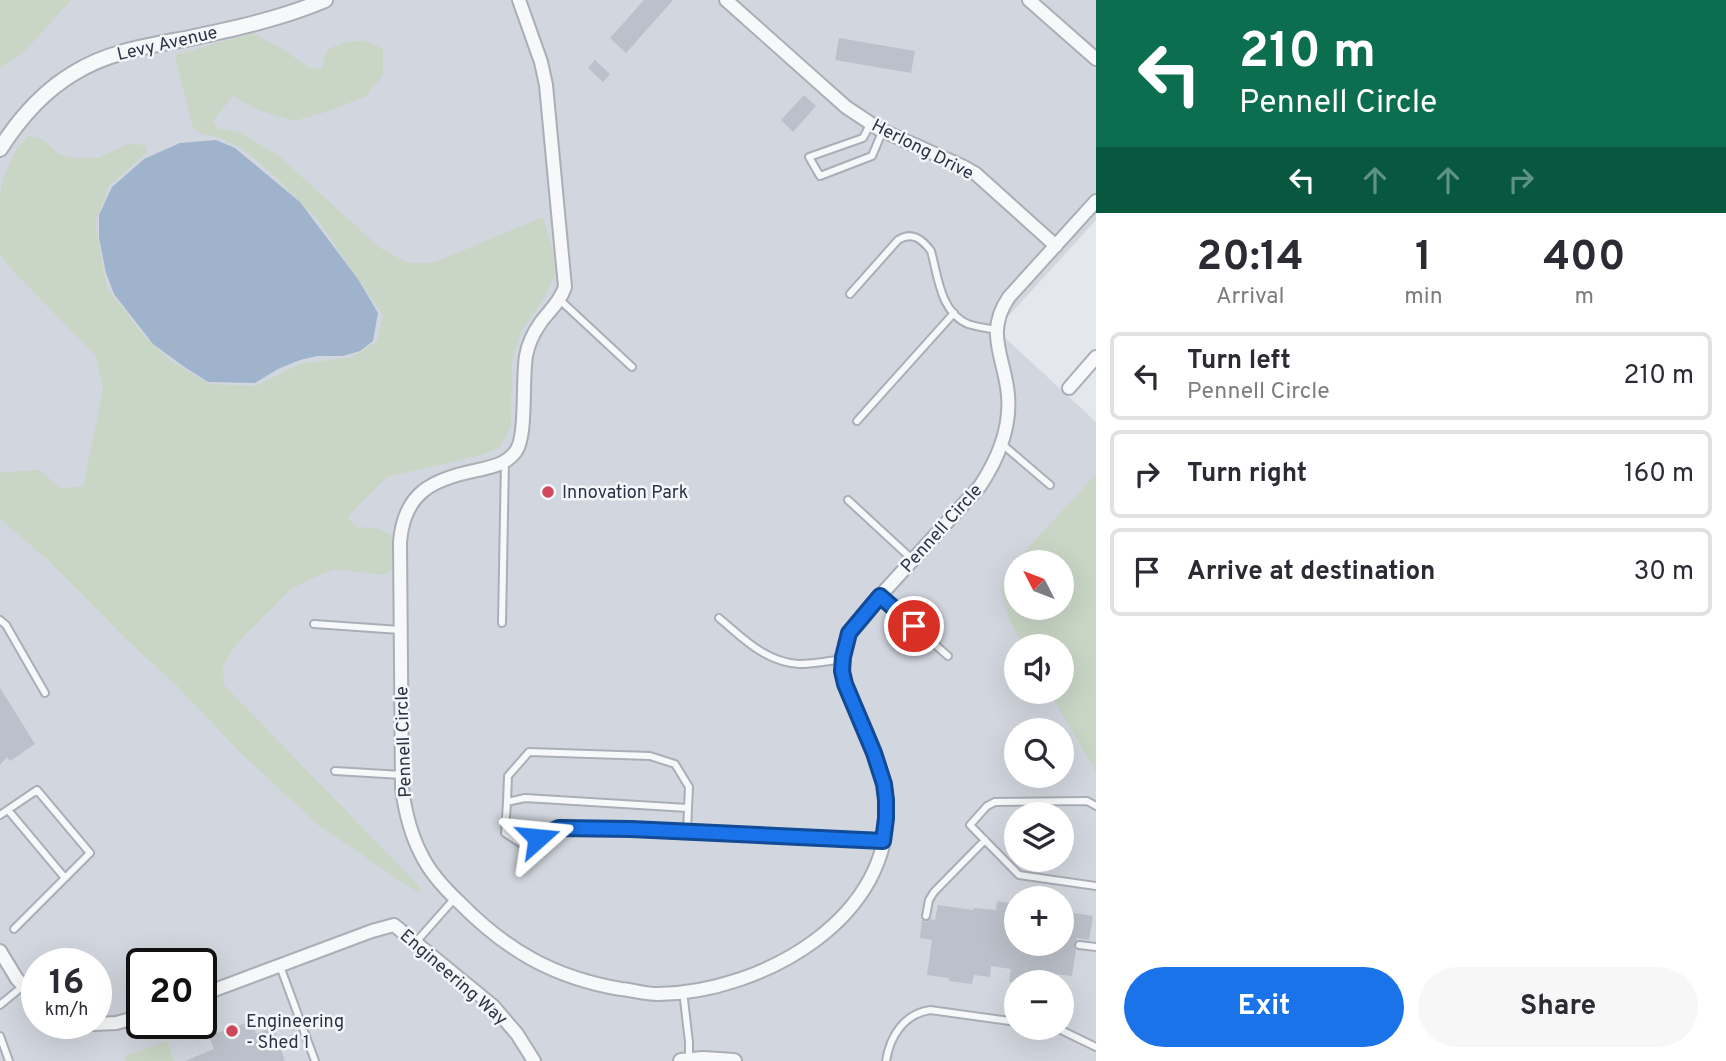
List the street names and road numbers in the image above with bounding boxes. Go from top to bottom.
street label: Levy Avenue [115,22,220,67]
street label: Herlong Drive [867,115,977,186]
street label: Pennell Circle [896,480,988,578]
street label: Pennell Circle [391,686,418,798]
street label: Engineering Way [394,925,512,1031]

